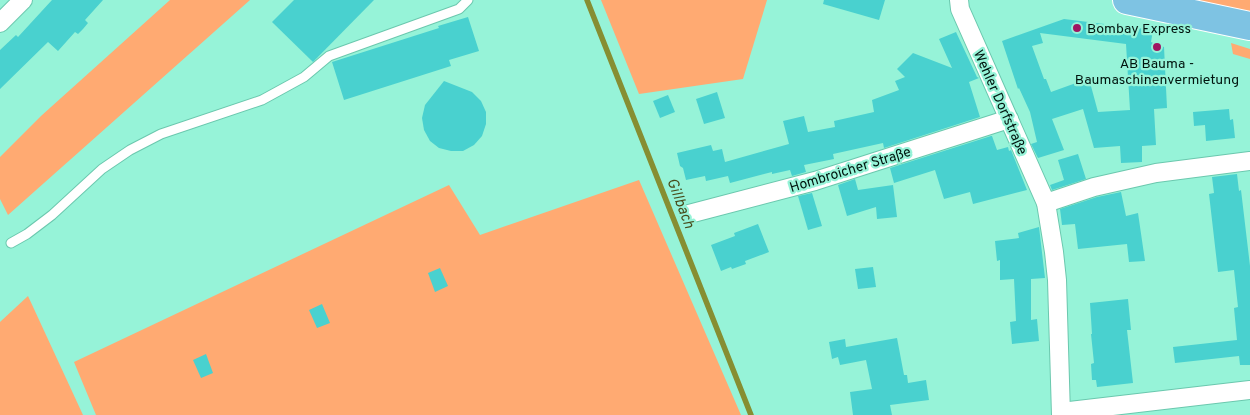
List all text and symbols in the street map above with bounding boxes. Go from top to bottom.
place label: Bombay Express [1087,21,1191,38]
marker: Bombay Express [1071,22,1083,34]
marker: AB Bauma - Baumaschinenvermietung [1151,41,1163,53]
street label: Wehler Dorfstraße [969,48,1030,158]
place label: AB Bauma - Baumaschinenvermietung [1075,56,1239,89]
street label: Hombroicher Straße [788,144,913,197]
water label: Gillbach [661,176,698,231]

